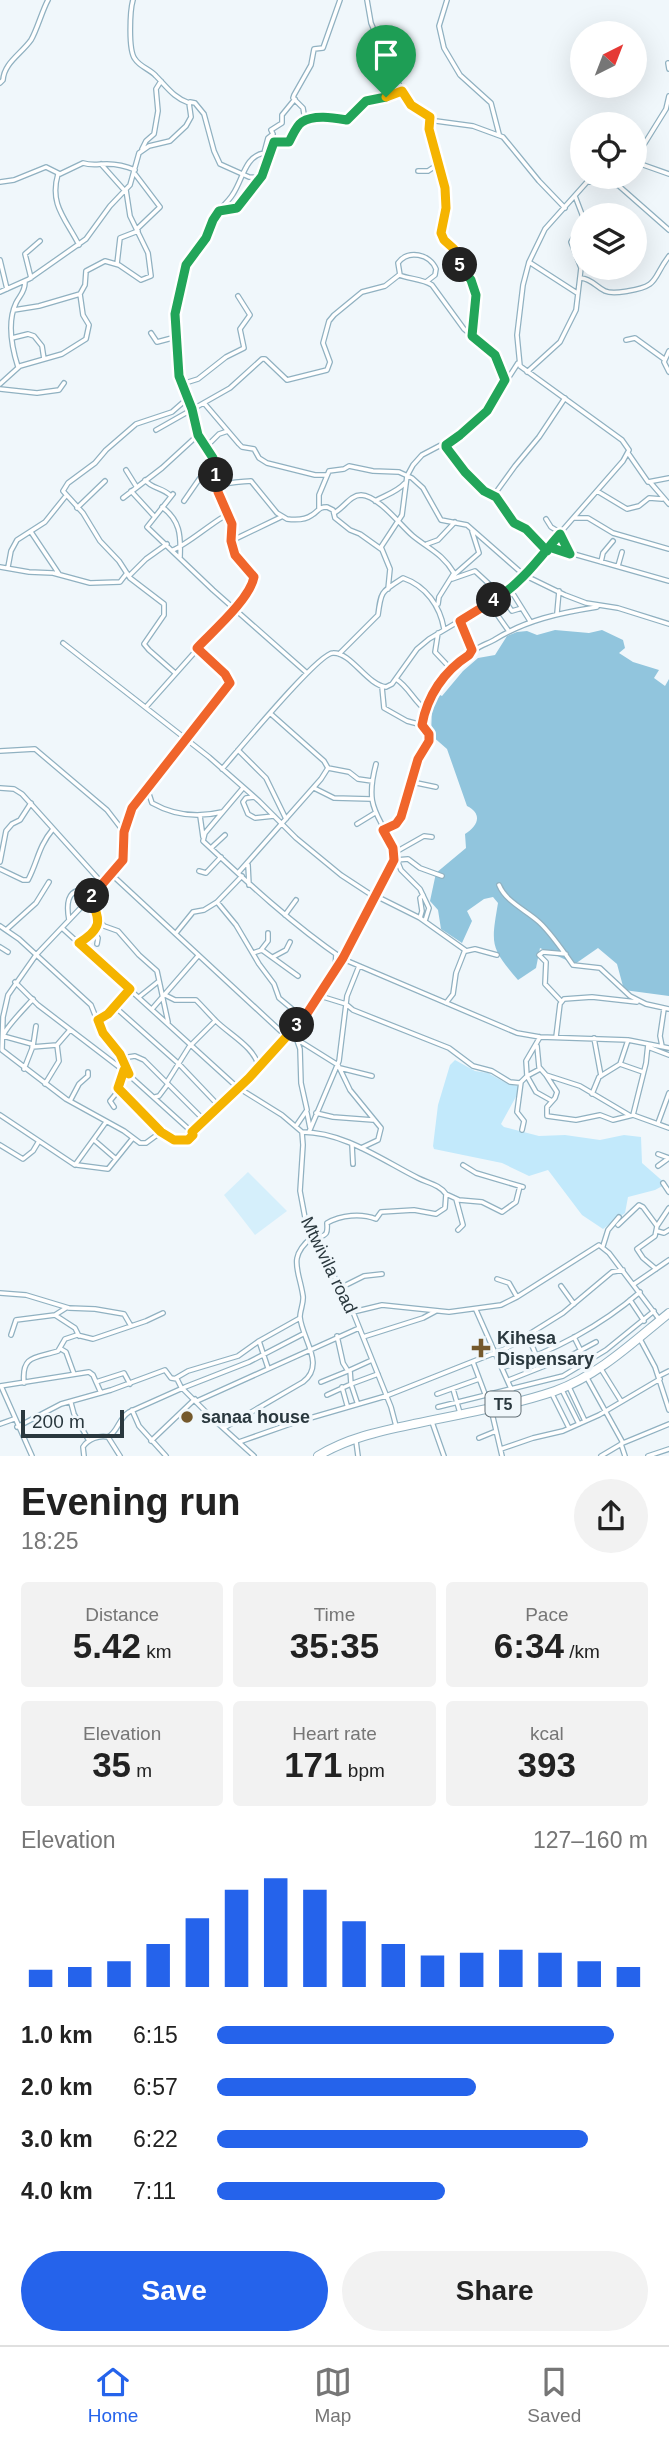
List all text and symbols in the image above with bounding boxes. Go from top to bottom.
north arrow [570,21,648,98]
map controls [570,21,647,280]
pin [356,25,416,97]
icon: arrive [367,36,405,74]
button: locate [570,112,647,189]
button: layers [570,203,647,280]
pin: 5 [442,247,477,282]
text: 5 [454,254,465,275]
pin: 1 [198,458,234,492]
text: 1 [210,464,221,485]
pin: 4 [476,582,512,618]
text: 4 [488,589,499,610]
pin: 2 [74,878,110,914]
text: 2 [86,885,97,906]
pin: 3 [280,1007,314,1042]
text: 3 [291,1014,302,1035]
street label: Mtwivila road [297,1213,361,1317]
place label: Kihesa Dispensary [497,1328,594,1369]
marker: Kihesa Dispensary [471,1338,491,1358]
road number: T5 [486,1392,520,1416]
scale bar [21,1407,124,1439]
place label: sanaa house [201,1407,310,1427]
marker: sanaa house [179,1409,195,1425]
text: 200 m [32,1411,85,1432]
button: share [574,1479,648,1553]
text: Evening run [21,1481,241,1523]
text: 18:25 [21,1528,79,1554]
text: Distance [85,1604,159,1625]
text: Time [314,1604,355,1625]
text: Pace [525,1604,568,1625]
text: 5.42 [73,1626,141,1665]
text: 35:35 [290,1626,379,1665]
text: 6:34 [494,1626,564,1665]
text: km [141,1641,172,1662]
text: /km [564,1641,600,1662]
text: Elevation [83,1723,161,1744]
text: Heart rate [292,1723,377,1744]
text: kcal [530,1723,564,1744]
text: 35 [92,1745,131,1784]
text: 171 [284,1745,343,1784]
text: 393 [518,1745,576,1784]
text: m [131,1760,152,1781]
text: bpm [343,1760,385,1781]
text: Elevation [21,1827,116,1853]
text: 127–160 m [533,1827,648,1853]
text: 1.0 km [21,2022,93,2048]
text: 6:15 [133,2022,178,2048]
text: 2.0 km [21,2074,93,2100]
text: 6:57 [133,2074,178,2100]
text: 3.0 km [21,2126,93,2152]
text: 6:22 [133,2126,178,2152]
text: 4.0 km [21,2178,93,2204]
text: 7:11 [133,2178,176,2204]
button: Save [21,2251,328,2331]
button: Share [342,2251,648,2331]
tab: Home [88,2363,138,2427]
tab: Map [314,2363,352,2427]
tab: Saved [527,2363,581,2427]

